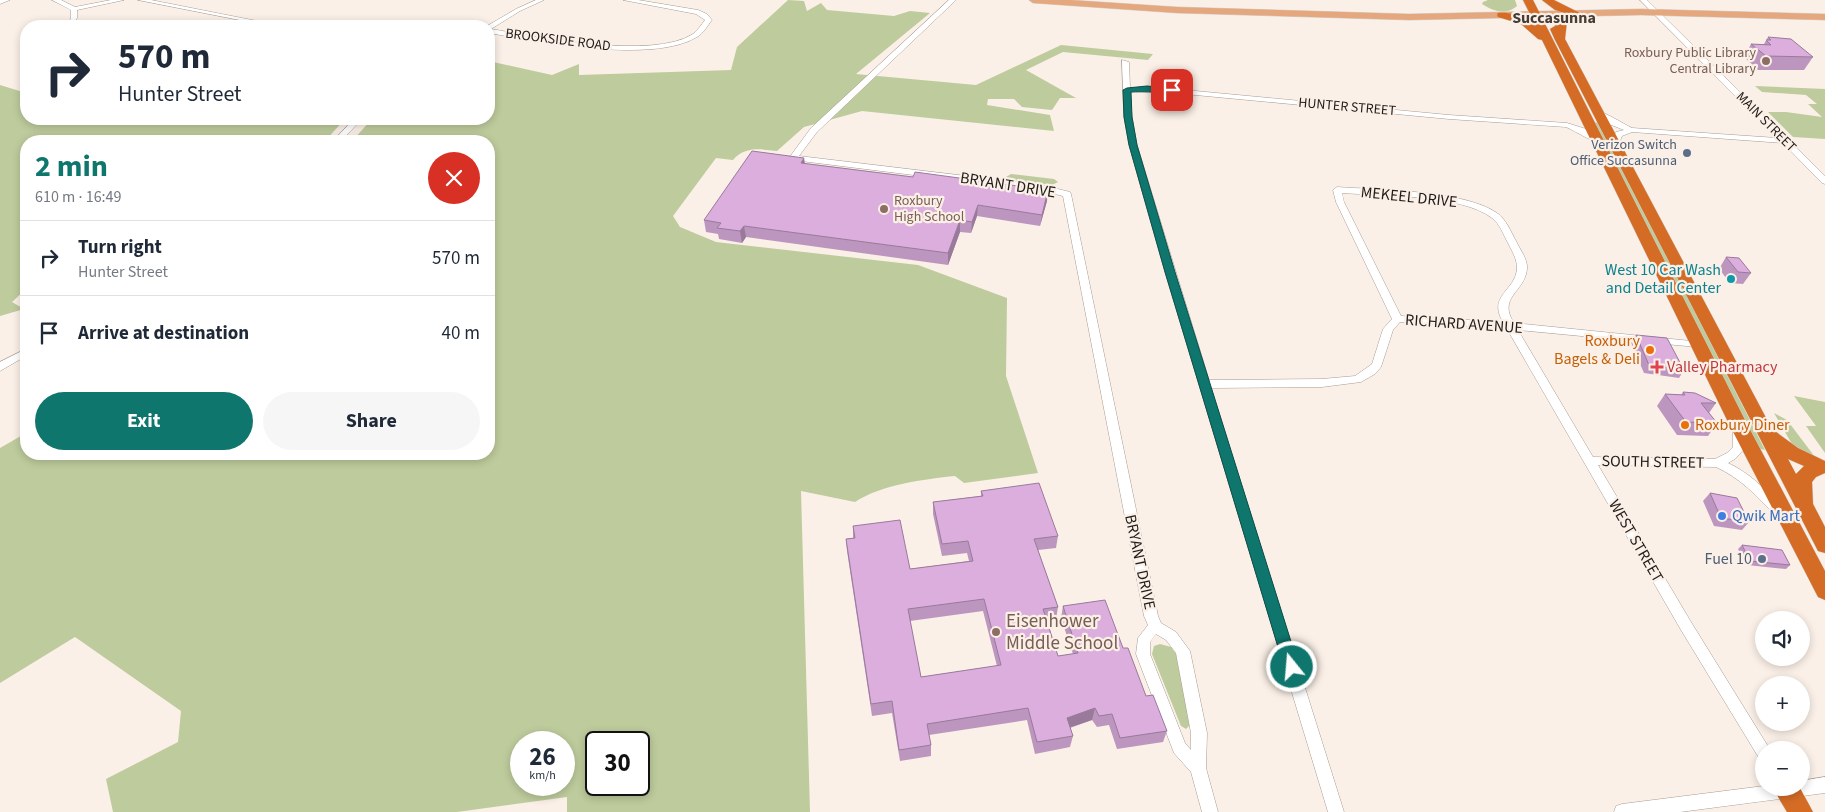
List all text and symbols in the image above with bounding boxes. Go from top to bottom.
district label: Succasunna [1512,7,1596,29]
street label: BROOKSIDE ROAD [504,24,612,56]
text: 570 m [118,32,210,82]
icon: right [35,40,100,105]
place label: Roxbury Public Library Central Library [1624,43,1756,79]
marker: Roxbury Public Library Central Library [1760,55,1772,67]
pin [1151,69,1193,111]
icon: arrive [1158,76,1186,104]
text: Hunter Street [118,78,242,110]
street label: MAIN STREET [1731,87,1801,157]
street label: HUNTER STREET [1297,93,1397,121]
place label: Verizon Switch Office Succasunna [1570,135,1677,171]
text: 2 min [35,145,108,188]
marker: Verizon Switch Office Succasunna [1681,147,1693,159]
button: close [428,152,480,204]
street label: BRYANT DRIVE [959,167,1057,203]
street label: MEKEEL DRIVE [1360,181,1458,213]
text: 610 m · 16:49 [35,186,122,208]
place label: Roxbury High School [894,191,965,227]
marker: Roxbury High School [878,203,890,215]
text: Turn right [78,234,162,261]
icon: right [35,244,63,272]
text: 570 m [432,245,480,272]
place label: West 10 Car Wash and Detail Center [1605,259,1721,299]
text: Hunter Street [78,261,168,283]
marker: West 10 Car Wash and Detail Center [1725,273,1737,285]
street label: RICHARD AVENUE [1404,309,1524,339]
icon: arrive [35,319,63,347]
text: Arrive at destination [78,320,249,347]
text: 40 m [442,320,480,347]
place label: Roxbury Bagels & Deli [1554,330,1641,370]
marker: Roxbury Bagels & Deli [1644,344,1656,356]
place label: Valley Pharmacy [1667,356,1778,378]
marker: Valley Pharmacy [1651,361,1663,373]
button: Exit [35,392,253,450]
button: Share [263,392,480,450]
place label: Roxbury Diner [1695,414,1790,436]
marker: Roxbury Diner [1679,419,1691,431]
street label: SOUTH STREET [1601,450,1705,474]
street label: WEST STREET [1603,496,1669,587]
place label: Qwik Mart [1732,505,1800,527]
marker: Qwik Mart [1716,510,1728,522]
street label: BRYANT DRIVE [1119,512,1161,612]
place label: Fuel 10 [1705,548,1752,570]
marker: Fuel 10 [1756,553,1768,565]
place label: Eisenhower Middle School [1006,608,1118,657]
map controls [1755,611,1810,796]
button: sound [1755,611,1810,666]
marker: Eisenhower Middle School [990,626,1002,638]
position arrow [1265,640,1317,692]
button: + [1755,676,1810,731]
speed limit sign: 30 [585,731,650,796]
text: 26 [529,739,556,775]
button: − [1755,741,1810,796]
text: km/h [529,767,556,784]

